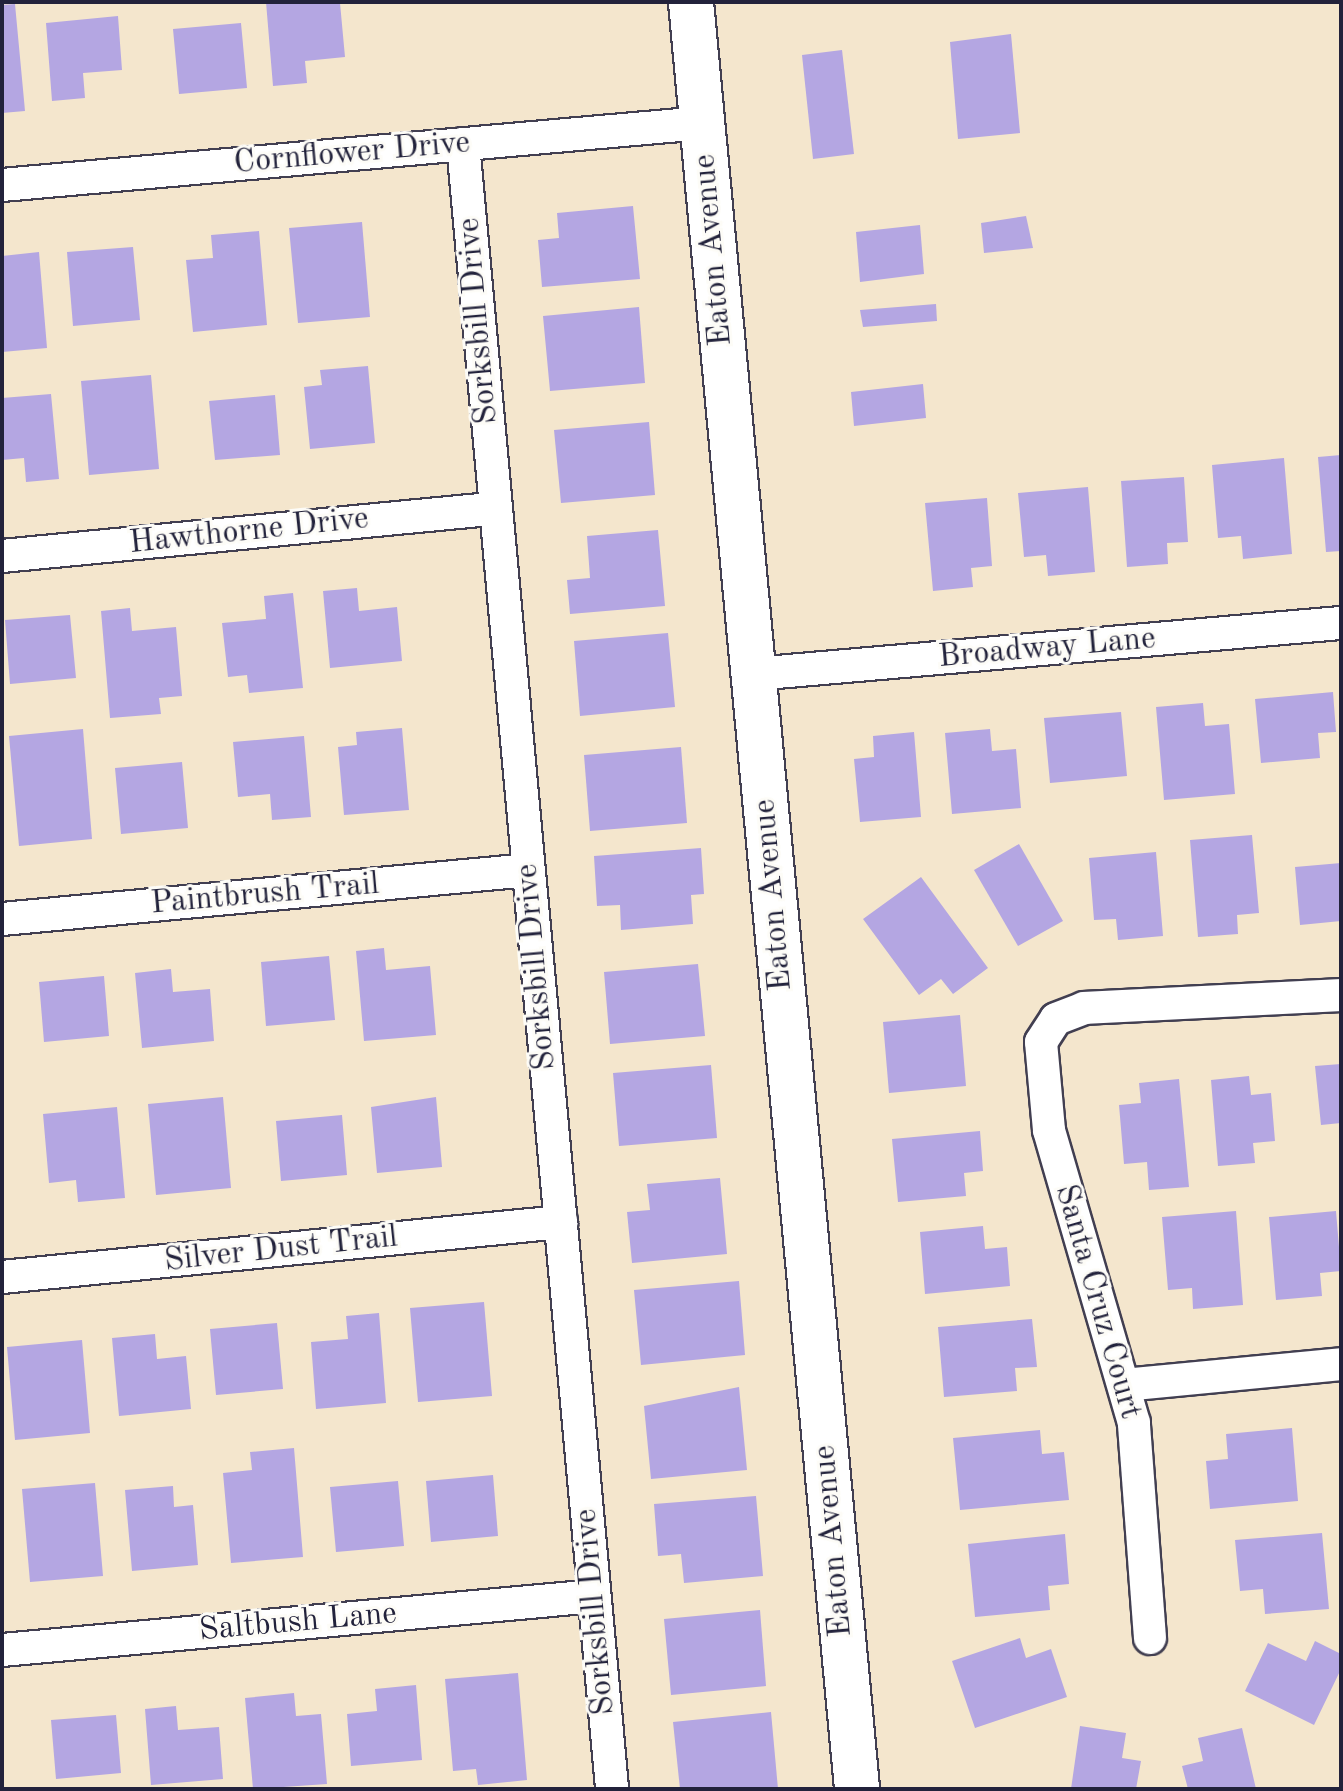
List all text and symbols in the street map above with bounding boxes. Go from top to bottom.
street label: Cornflower Drive [232,125,472,183]
street label: Eaton Avenue [686,152,742,348]
street label: Sorksbill Drive [451,216,507,426]
street label: Hawthorne Drive [127,500,371,564]
street label: Broadway Lane [937,620,1157,678]
street label: Eaton Avenue [746,797,802,993]
street label: Sorksbill Drive [509,862,565,1072]
street label: Paintbrush Trail [149,866,381,924]
street label: Santa Cruz Court [1045,1180,1149,1424]
street label: Silver Dust Trail [162,1219,400,1281]
street label: Eaton Avenue [806,1443,862,1639]
street label: Sorksbill Drive [568,1507,624,1717]
street label: Saltbush Lane [197,1595,399,1651]

